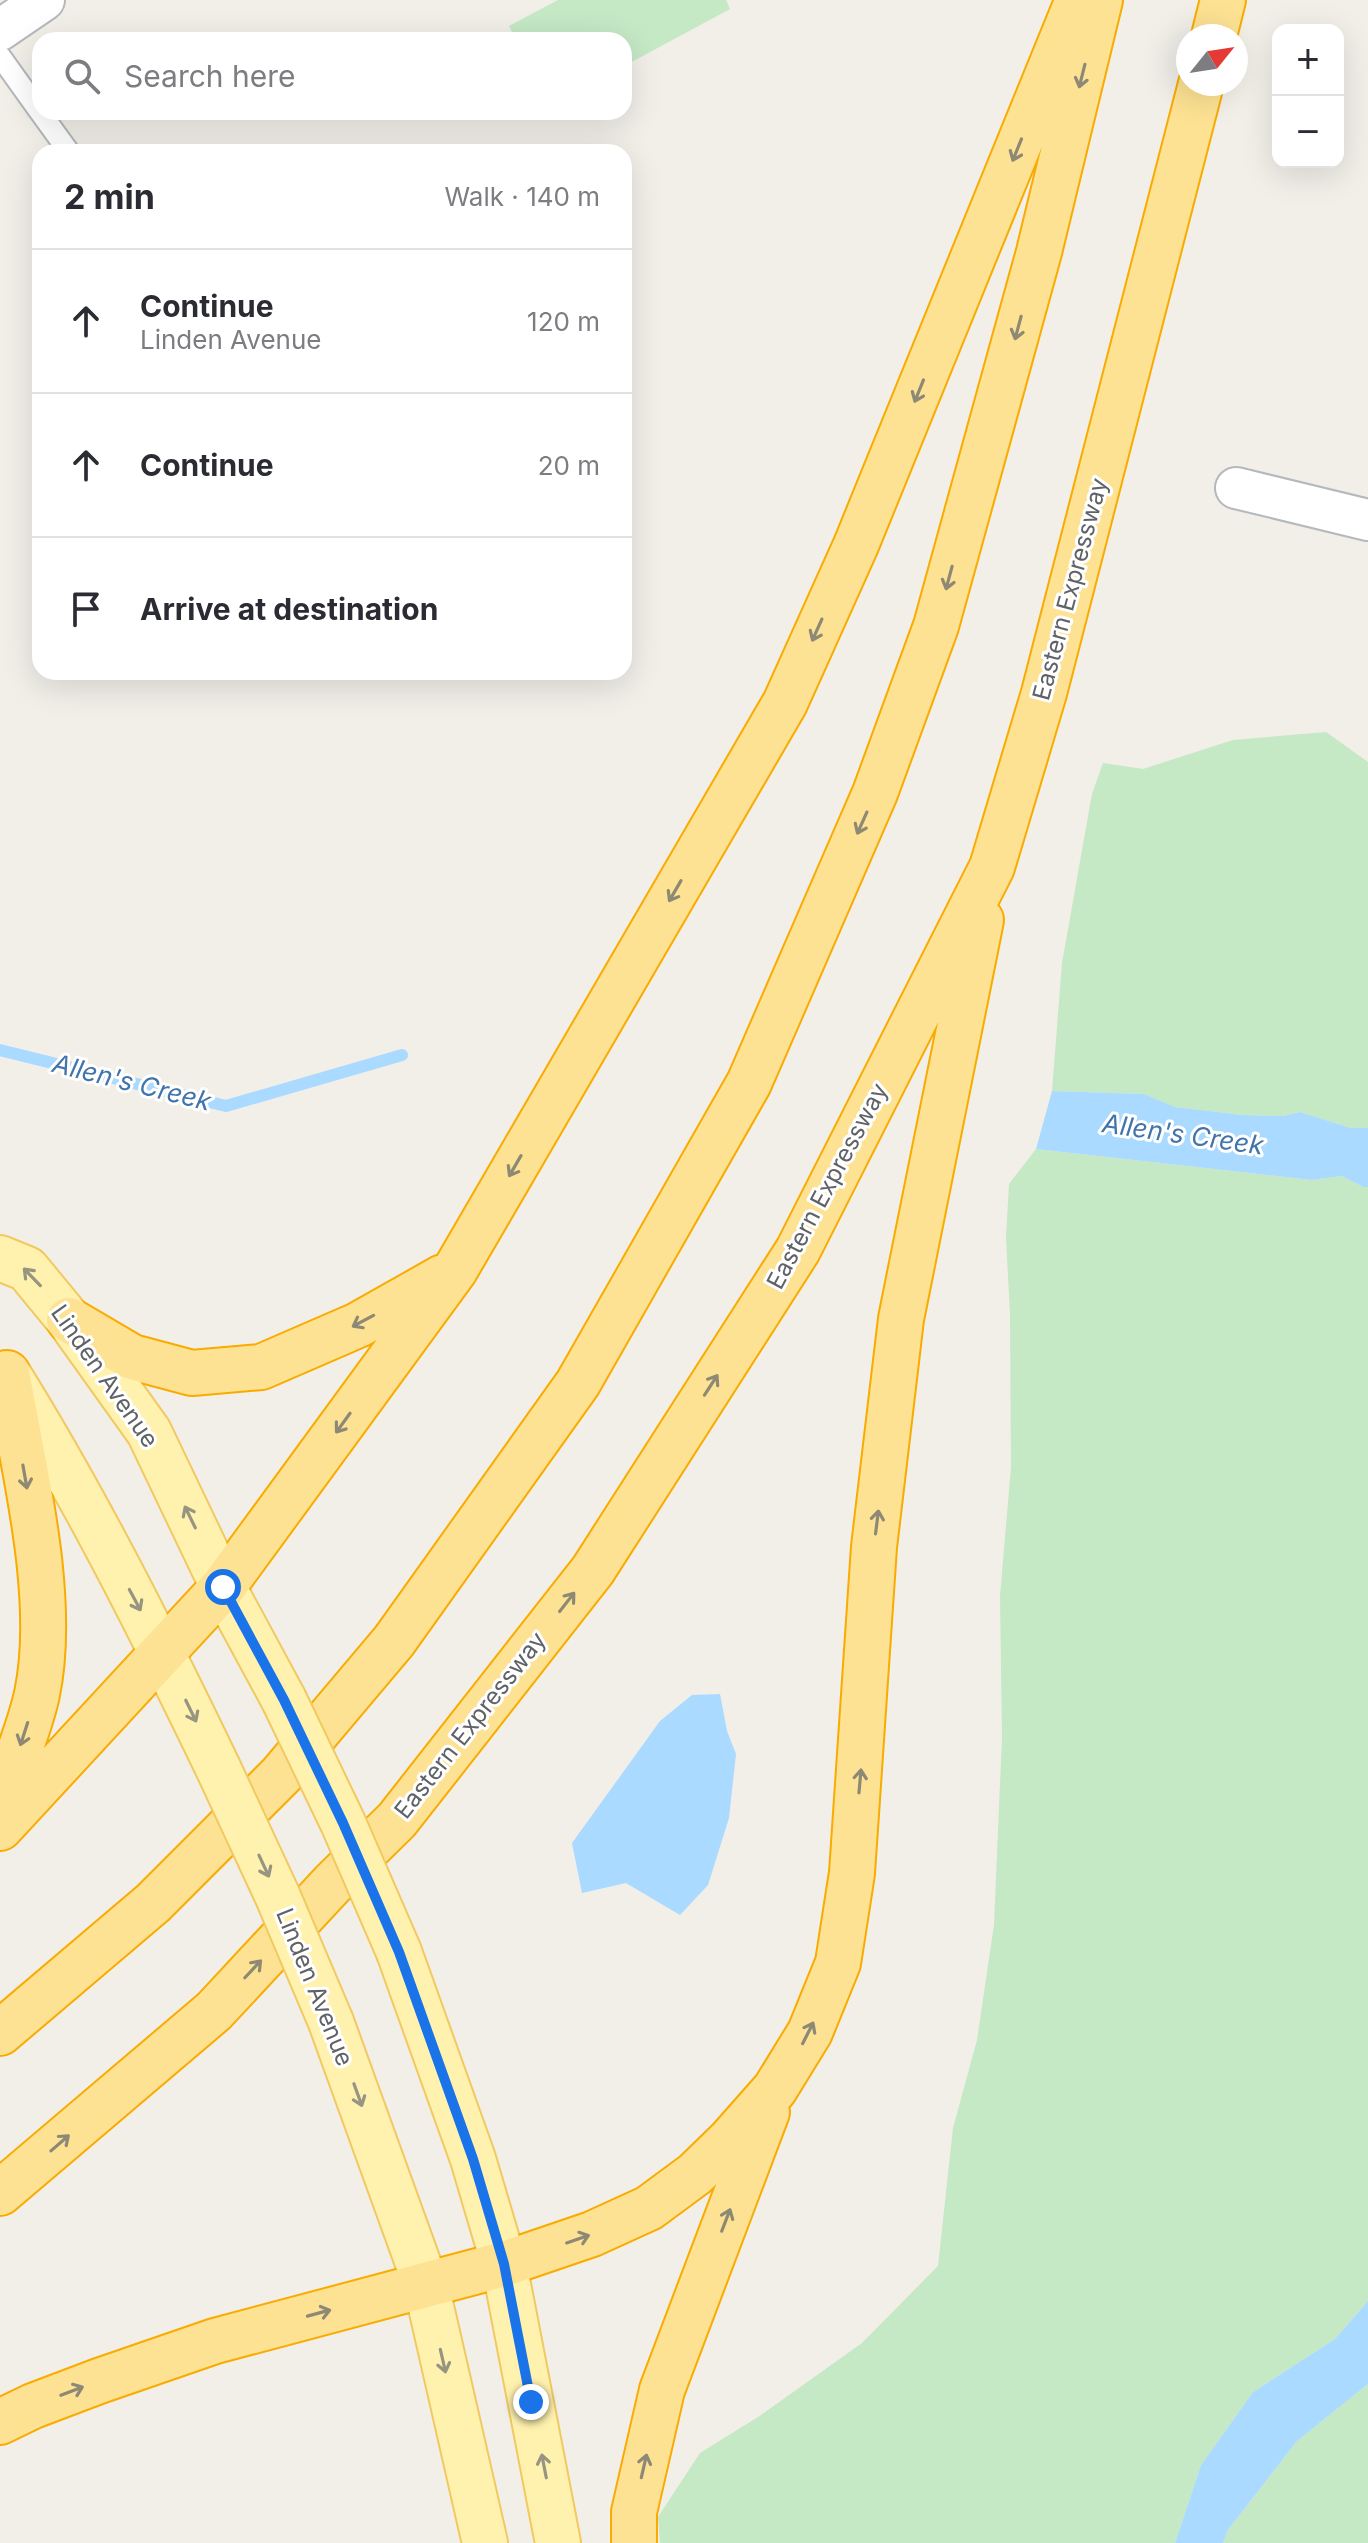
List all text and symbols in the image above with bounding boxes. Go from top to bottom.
north arrow [1176,24,1248,96]
map controls [1272,24,1344,168]
button: + [1272,24,1344,96]
search box [32,32,632,120]
icon: search [60,54,104,98]
text: Search here [124,58,296,94]
one-way arrow [1074,62,1089,88]
button: − [1272,96,1344,168]
one-way arrow [1009,137,1023,162]
text: 2 min [64,176,155,217]
text: Walk · 140 m [445,181,600,212]
text: Continue [140,288,274,324]
icon: ahead [64,299,108,343]
text: 120 m [527,306,600,337]
one-way arrow [1010,314,1025,340]
text: Linden Avenue [140,324,321,355]
one-way arrow [911,378,925,403]
icon: ahead [64,443,108,487]
text: Continue [140,447,274,483]
text: 20 m [538,450,600,481]
street label: Eastern Expressway [1026,475,1114,703]
one-way arrow [941,565,956,591]
icon: arrive [64,587,108,631]
text: Arrive at destination [140,591,438,627]
one-way arrow [809,617,824,642]
one-way arrow [854,811,869,835]
one-way arrow [667,879,683,902]
water label: Allen's Creek [49,1047,215,1117]
street label: Eastern Expressway [760,1078,894,1294]
water label: Allen's Creek [1100,1107,1266,1161]
one-way arrow [507,1154,523,1177]
one-way arrow [23,1267,42,1287]
street label: Linden Avenue [45,1299,165,1453]
one-way arrow [351,1314,375,1330]
one-way arrow [702,1375,719,1397]
one-way arrow [335,1412,351,1434]
one-way arrow [19,1464,34,1490]
one-way arrow [182,1505,197,1529]
one-way arrow [870,1509,885,1535]
route start [205,1569,241,1605]
one-way arrow [127,1588,143,1612]
one-way arrow [559,1592,576,1613]
street label: Eastern Expressway [388,1626,552,1824]
one-way arrow [184,1699,199,1723]
one-way arrow [15,1721,30,1746]
one-way arrow [852,1768,867,1795]
one-way arrow [257,1854,272,1878]
street label: Linden Avenue [270,1904,360,2070]
one-way arrow [243,1959,262,1979]
one-way arrow [801,2022,817,2046]
one-way arrow [352,2082,366,2107]
one-way arrow [49,2134,69,2152]
one-way arrow [720,2208,734,2233]
one-way arrow [566,2230,591,2245]
one-way arrow [306,2305,332,2320]
one-way arrow [436,2347,451,2373]
one-way arrow [59,2383,83,2397]
route end [513,2384,549,2420]
one-way arrow [535,2454,550,2480]
one-way arrow [638,2454,653,2480]

